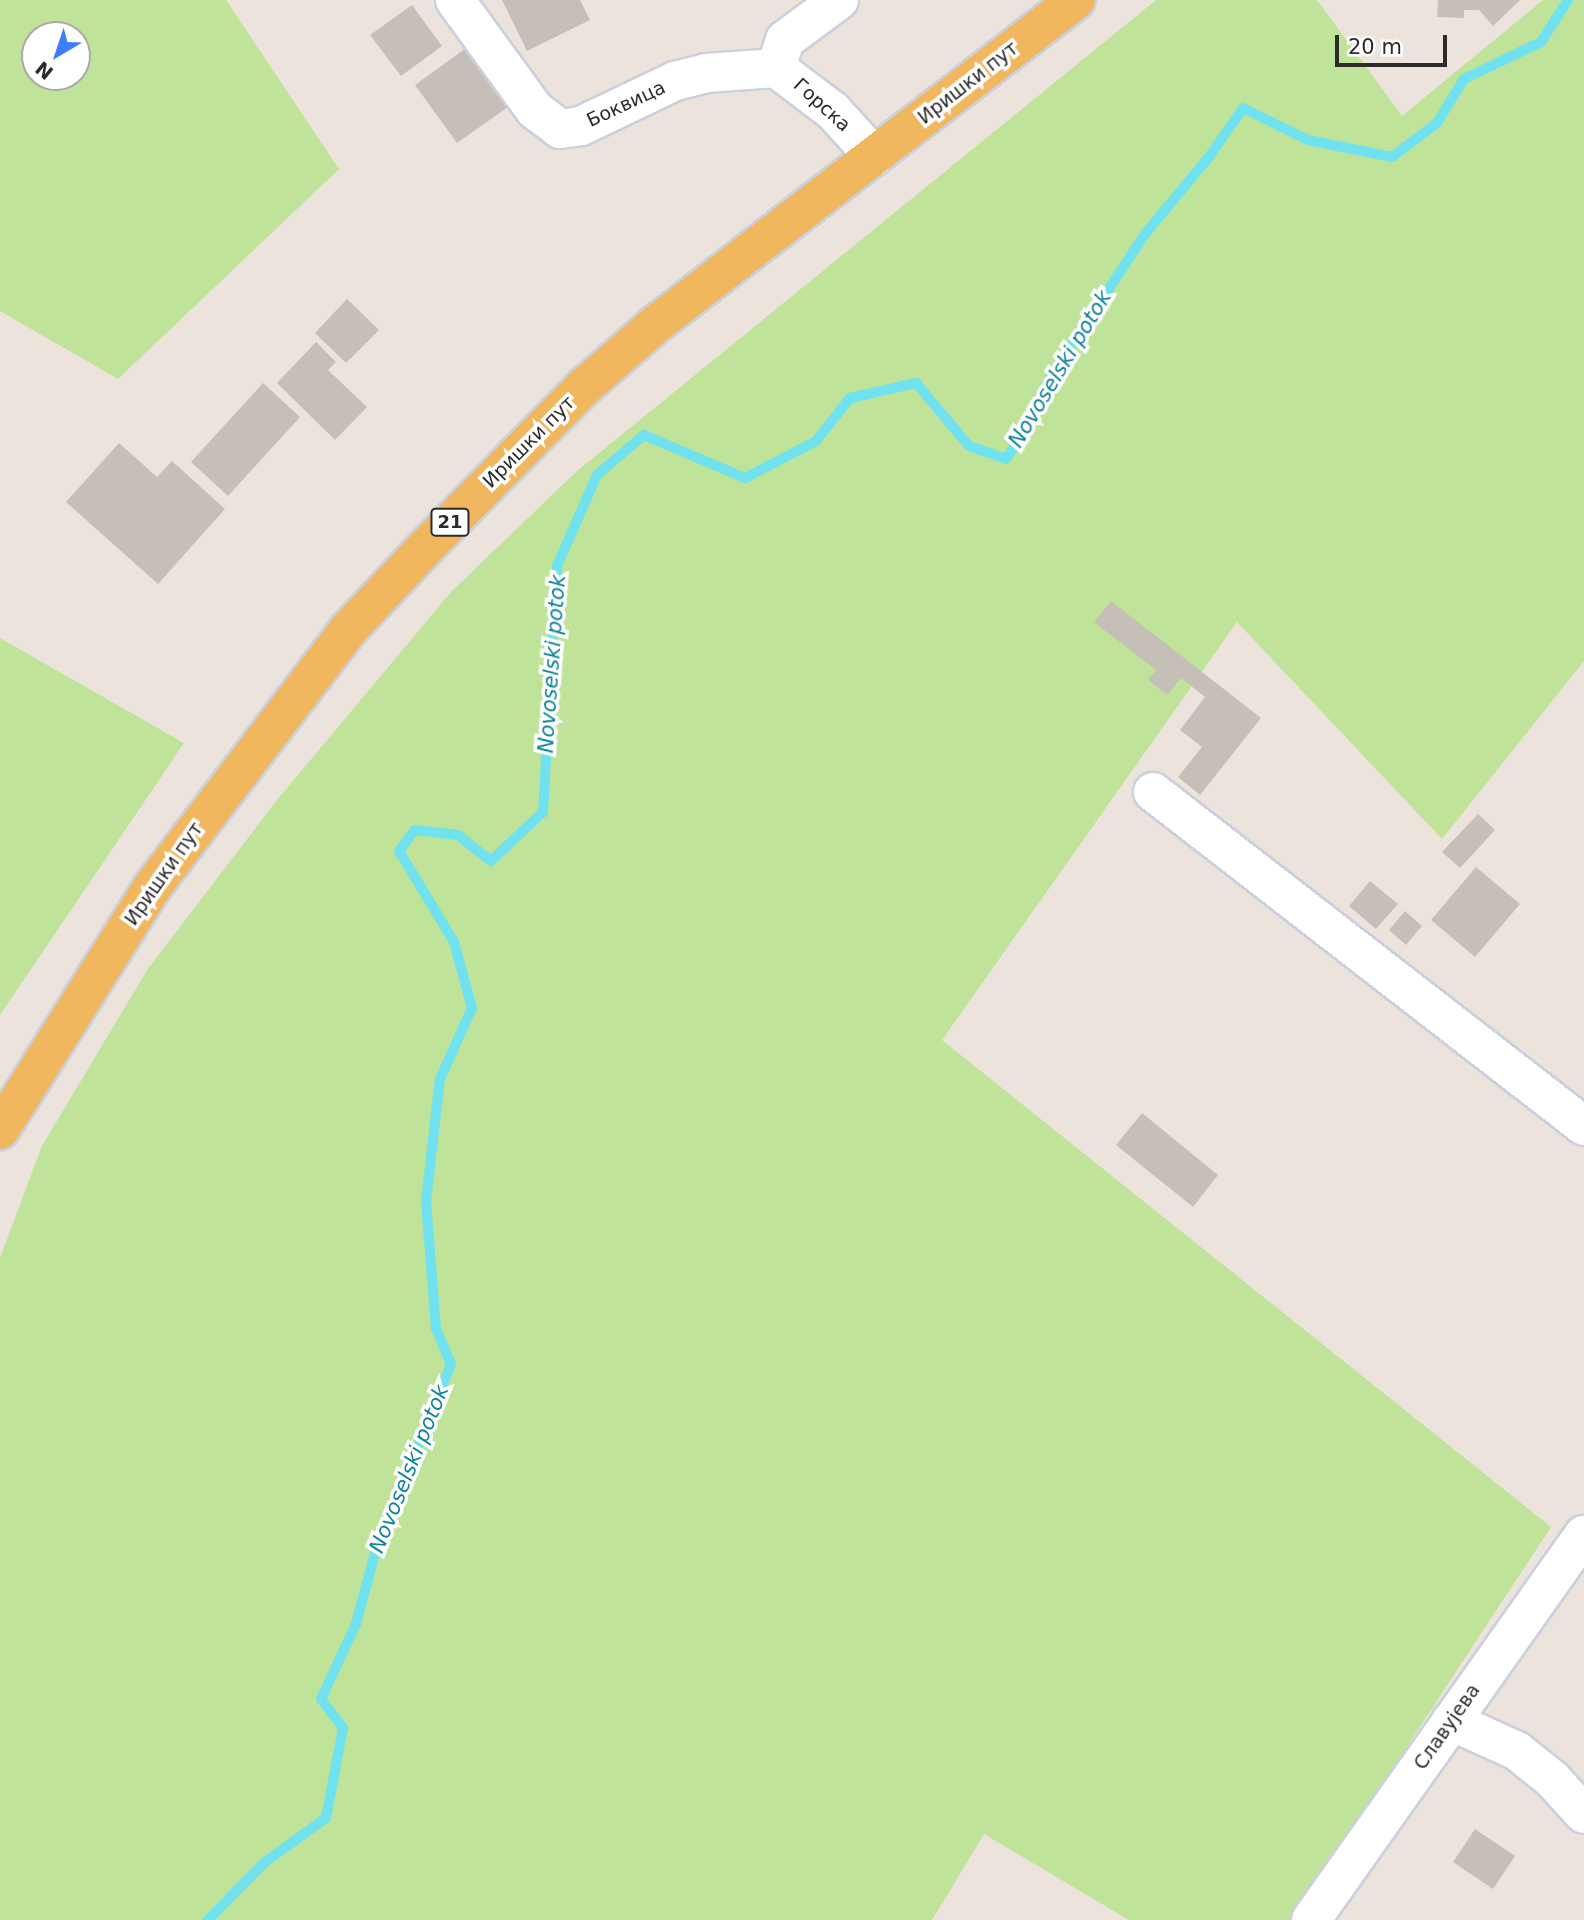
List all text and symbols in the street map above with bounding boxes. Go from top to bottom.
north arrow [21,21,91,91]
scale bar [1339,21,1451,65]
text: 20 m [1348,35,1402,59]
street label: Иришки пут [913,37,1023,129]
text: N [31,57,57,84]
street label: Горска [789,73,855,137]
street label: Боквица [583,76,669,132]
water label: Novoselski potok [1003,286,1117,452]
street label: Иришки пут [478,391,580,493]
road number: 21 [429,508,471,536]
water label: Novoselski potok [533,574,571,754]
street label: Иришки пут [120,818,208,930]
water label: Novoselski potok [364,1382,454,1556]
street label: Славујева [1409,1680,1485,1774]

